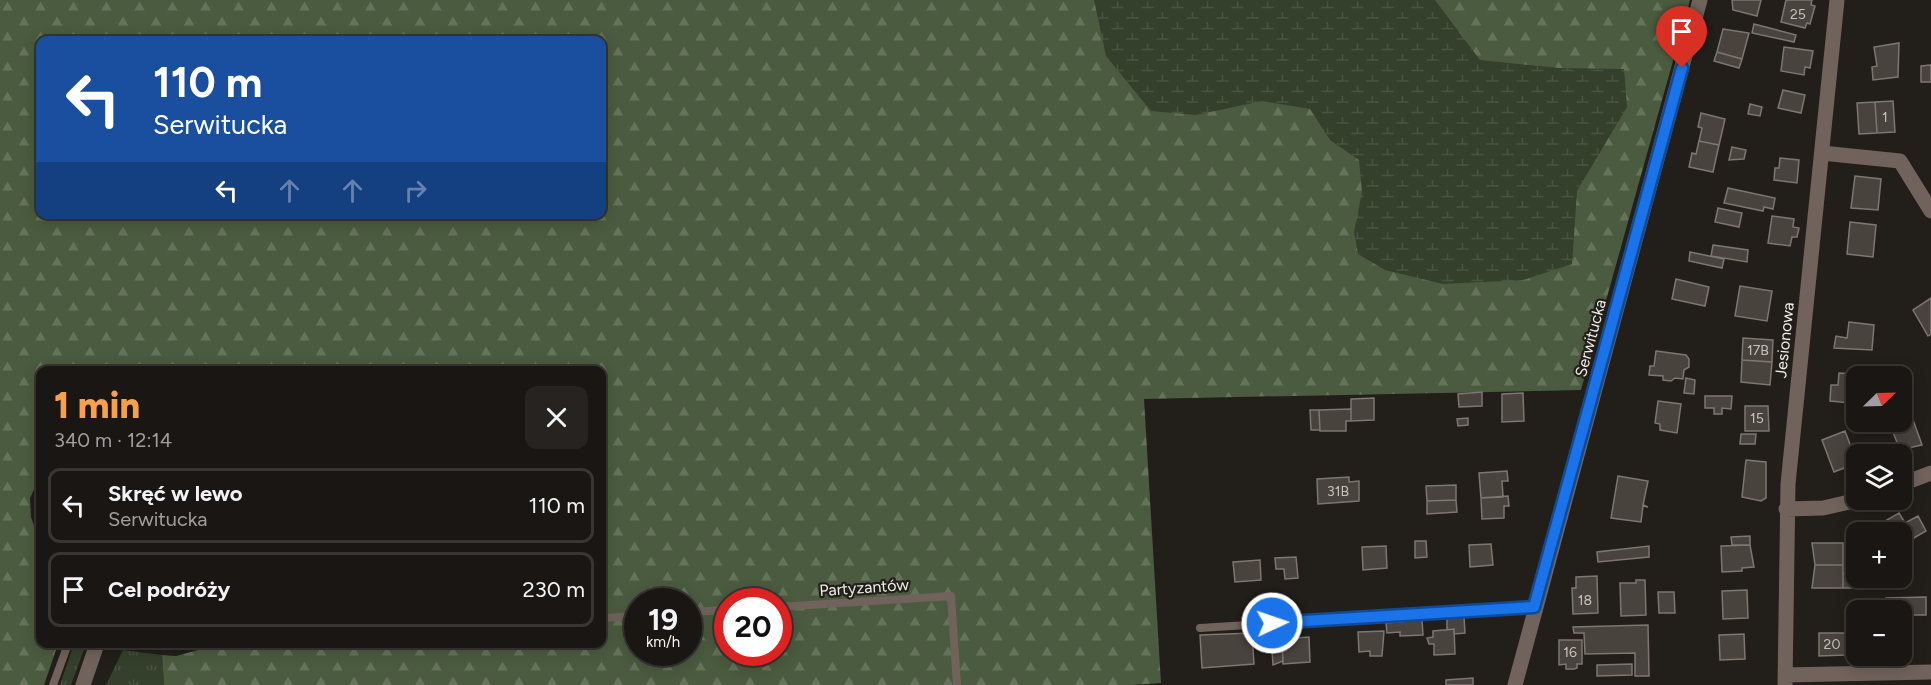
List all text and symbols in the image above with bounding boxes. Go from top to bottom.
pin [1656,6,1707,68]
house number: 25 [1790,6,1806,23]
icon: arrive [1665,15,1698,48]
text: 110 m [153,57,262,108]
icon: left [54,60,132,138]
text: Serwitucka [153,108,287,141]
house number: 1 [1882,109,1888,126]
icon: left [210,174,243,207]
icon: ahead [273,174,306,207]
icon: ahead [336,174,369,207]
icon: right [399,174,432,207]
street label: Serwitucka [1571,297,1610,379]
street label: Jesionowa [1771,301,1798,379]
house number: 17B [1747,342,1769,359]
north arrow [1846,366,1912,432]
map controls [1846,366,1912,666]
text: 1 min [54,384,140,427]
button: close [525,386,588,449]
house number: 15 [1750,410,1764,427]
text: 340 m · 12:14 [54,428,172,452]
button: layers [1846,444,1912,510]
text: Skręć w lewo [108,480,243,507]
house number: 31B [1327,483,1349,500]
icon: left [57,489,90,522]
text: 110 m [529,492,585,519]
text: Serwitucka [108,507,208,531]
button: + [1846,522,1912,588]
icon: arrive [57,573,90,606]
street label: Partyzantów [819,575,910,600]
text: Cel podróży [108,576,230,603]
text: 230 m [522,576,585,603]
speed limit sign: 20 [714,588,792,666]
position arrow [1240,591,1304,655]
house number: 18 [1578,592,1592,609]
button: − [1846,600,1912,666]
text: 19 [648,601,678,638]
text: km/h [646,633,680,651]
house number: 20 [1824,636,1840,653]
house number: 16 [1563,644,1577,661]

